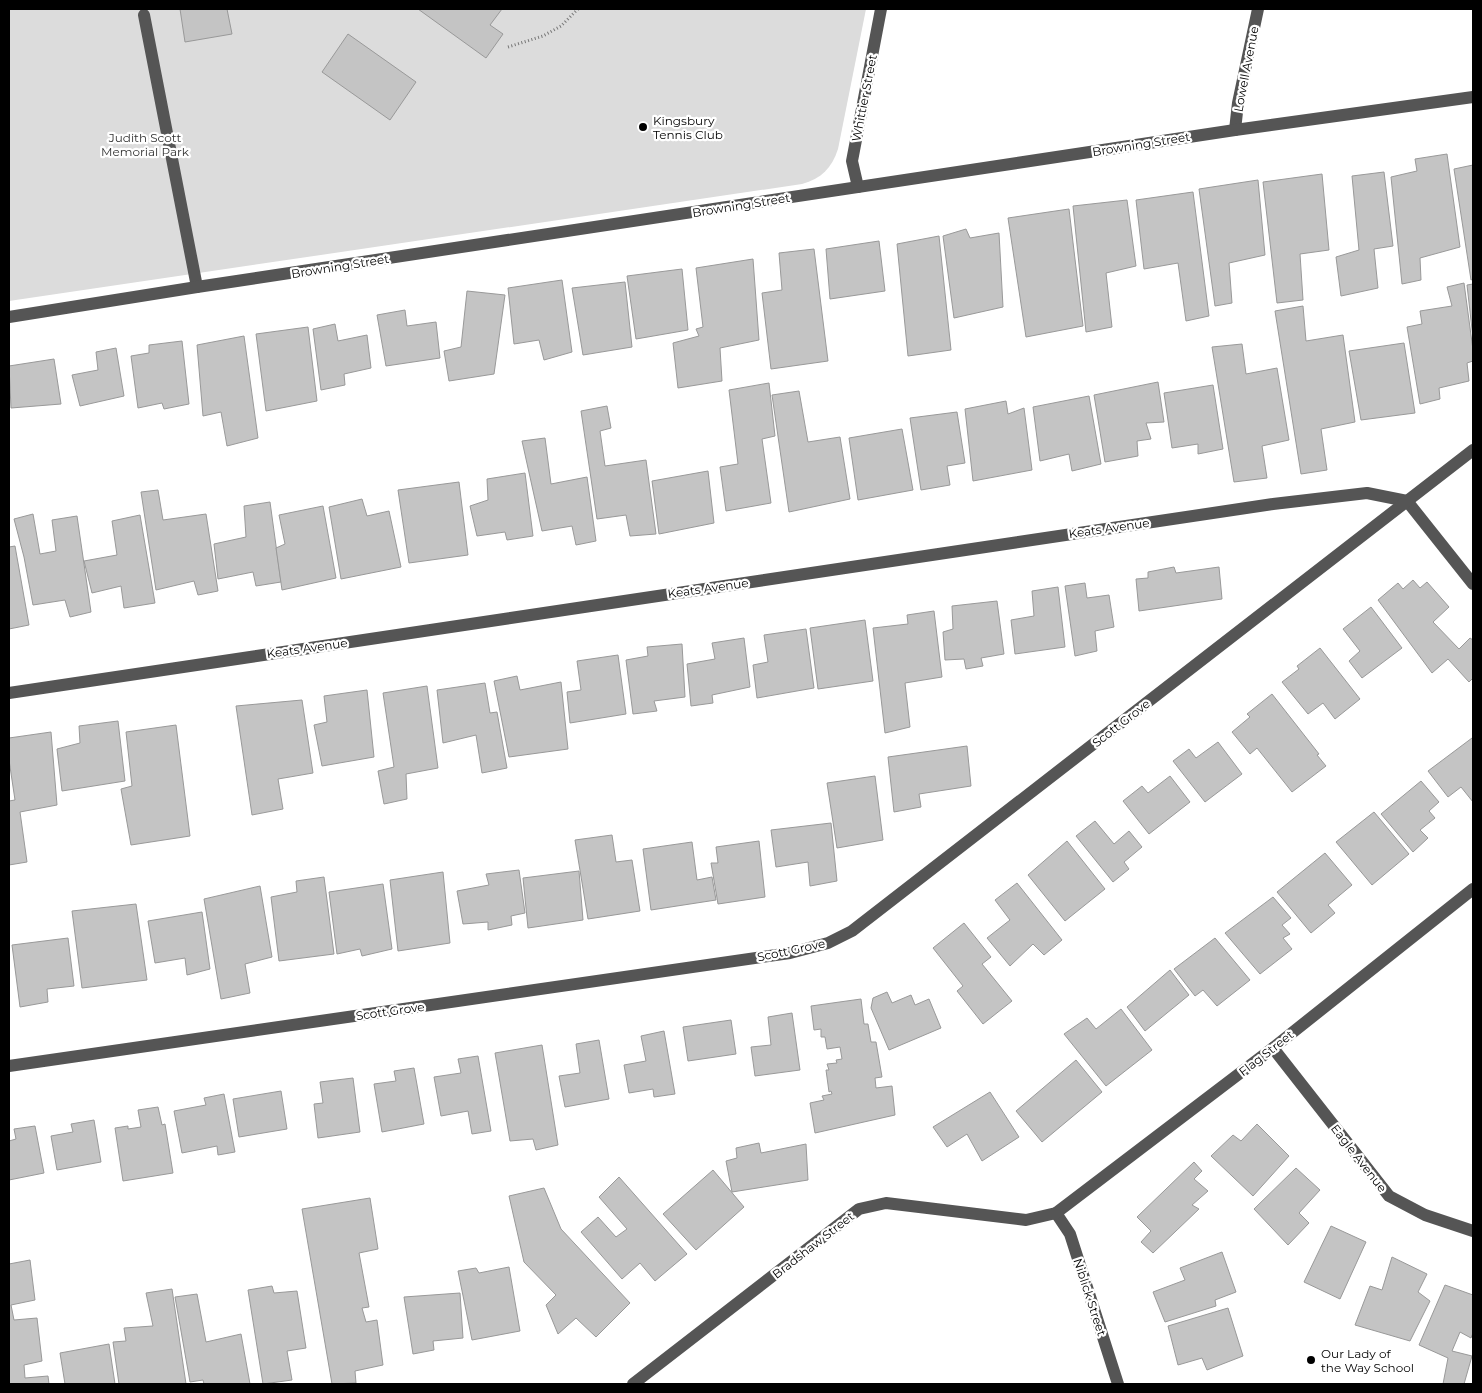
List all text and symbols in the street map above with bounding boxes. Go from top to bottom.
street label: Lowell Avenue [1230,25,1262,113]
street label: Whittier Street [848,53,880,143]
place label: Kingsbury Tennis Club [653,113,723,142]
marker: Kingsbury Tennis Club [637,121,649,133]
street label: Browning Street [1091,129,1191,159]
park label: Judith Scott Memorial Park [101,130,190,159]
street label: Browning Street [691,190,791,220]
street label: Browning Street [290,251,390,281]
street label: Keats Avenue [1068,515,1150,541]
street label: Keats Avenue [667,575,749,601]
street label: Keats Avenue [266,635,348,661]
street label: Scott Grove [1089,696,1153,750]
street label: Scott Grove [756,935,826,965]
street label: Scott Grove [355,999,425,1023]
street label: Flag Street [1236,1027,1297,1079]
street label: Eagle Avenue [1328,1121,1390,1195]
street label: Bradshaw Street [769,1208,857,1282]
street label: Niblick Street [1070,1256,1110,1338]
place label: Our Lady of the Way School [1321,1346,1414,1375]
marker: Our Lady of the Way School [1305,1354,1317,1366]

